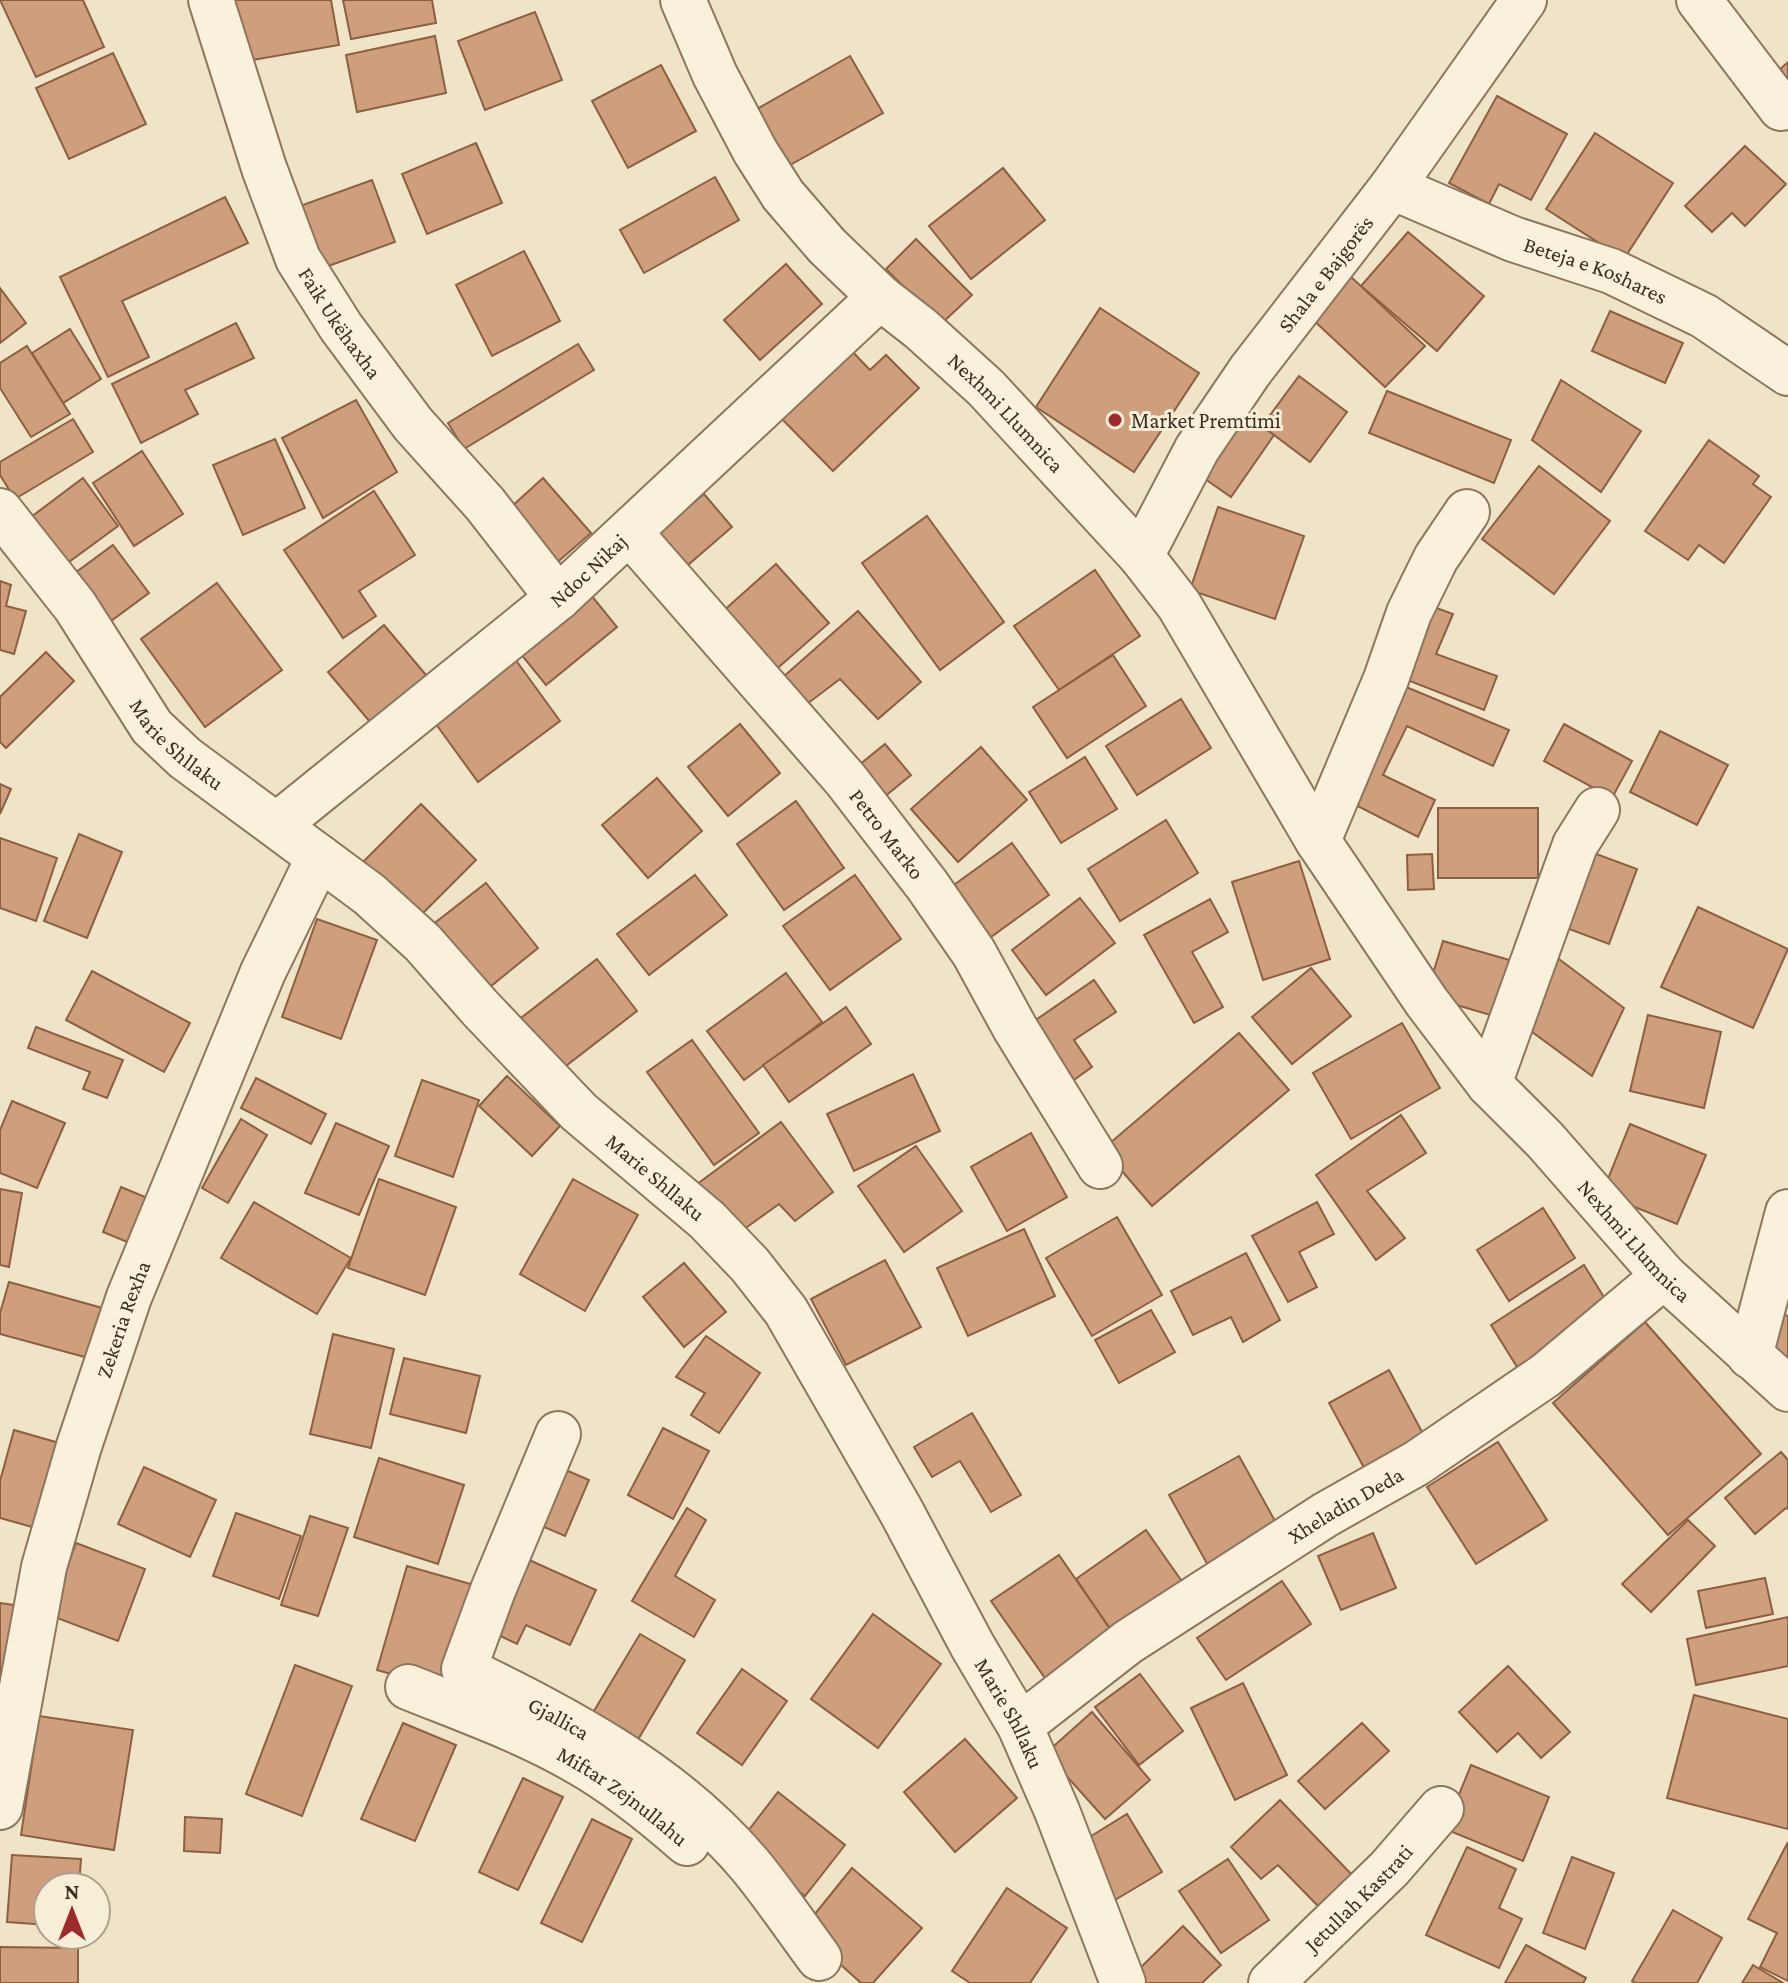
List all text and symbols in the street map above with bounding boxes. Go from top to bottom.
street label: Shala e Bajgorës [1273,211,1378,337]
street label: Beteja e Koshares [1521,231,1671,309]
street label: Faik Ukëhaxha [293,263,387,384]
street label: Nexhmi Llumnica [943,348,1069,478]
place label: Market Premtimi [1131,408,1281,433]
marker: Market Premtimi [1106,411,1124,429]
street label: Ndoc Nikaj [545,529,632,613]
street label: Marie Shllaku [124,694,229,795]
street label: Petro Marko [844,784,930,884]
street label: Marie Shllaku [601,1128,710,1226]
street label: Nexhmi Llumnica [1572,1175,1696,1307]
street label: Zekeria Rexha [91,1257,156,1381]
street label: Xheladin Deda [1283,1462,1408,1549]
street label: Marie Shllaku [970,1654,1049,1773]
street label: Gjallica [524,1691,594,1745]
street label: Miftar Zejnullahu [553,1741,693,1851]
street label: Jetullah Kastrati [1298,1839,1418,1958]
north arrow [32,1871,112,1951]
text: N [65,1879,80,1904]

